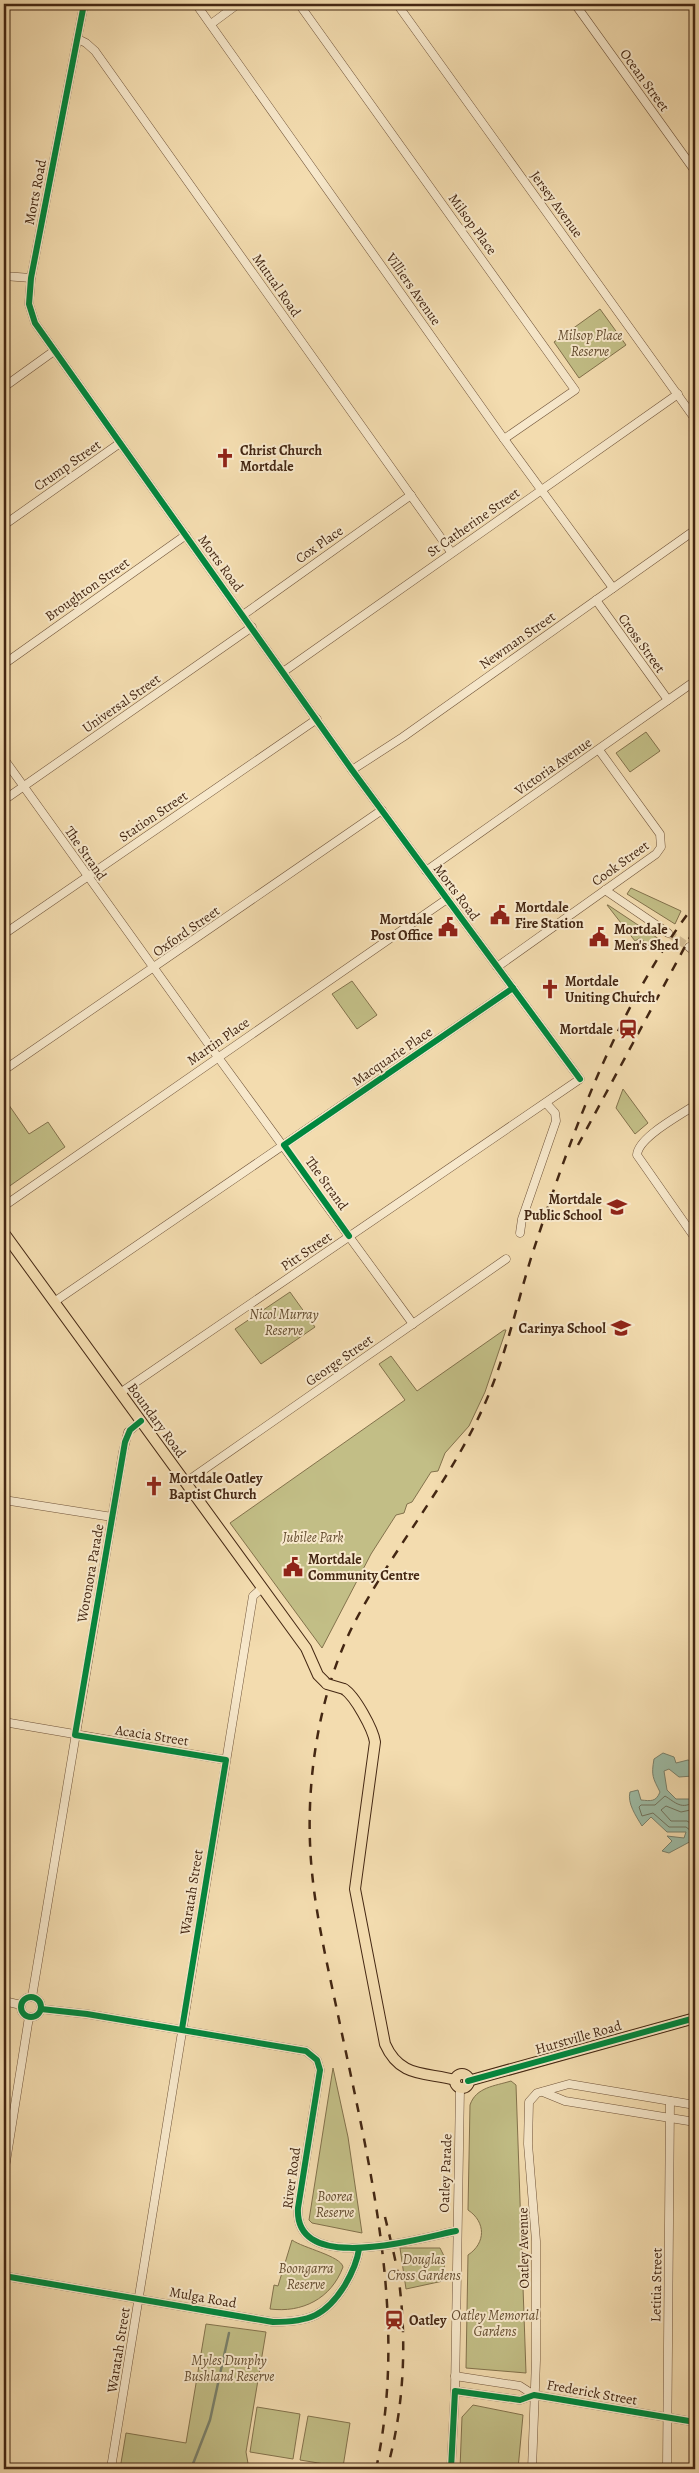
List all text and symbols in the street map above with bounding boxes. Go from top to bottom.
street label: Ocean Street [615,45,674,116]
street label: Morts Road [20,157,51,226]
street label: Jersey Avenue [526,167,587,242]
street label: Milsop Place [444,190,501,259]
street label: Villiers Avenue [381,248,446,329]
street label: Mutual Road [248,250,306,321]
park label: Milsop Place Reserve [558,326,622,361]
street label: Crump Street [30,435,105,495]
place label: Christ Church Mortdale [240,441,322,476]
church icon: Christ Church Mortdale [214,447,236,469]
street label: St Catherine Street [423,483,524,561]
street label: Cox Place [292,521,347,568]
street label: Morts Road [193,531,248,596]
street label: Broughton Street [41,553,134,626]
street label: Newman Street [475,607,559,674]
street label: Cross Street [614,610,670,677]
street label: Universal Street [78,669,164,737]
street label: Victoria Avenue [510,733,596,801]
street label: Station Street [115,786,192,846]
street label: The Strand [60,822,111,884]
street label: Cook Street [588,836,653,891]
street label: Morts Road [429,860,484,925]
place label: Mortdale Fire Station [515,898,584,933]
street label: Oxford Street [149,901,224,961]
public building icon: Mortdale Fire Station [489,904,511,926]
place label: Mortdale Post Office [370,910,434,945]
public building icon: Mortdale Post Office [437,916,459,938]
place label: Mortdale Men's Shed [614,920,679,955]
public building icon: Mortdale Men's Shed [588,926,610,948]
place label: Mortdale Uniting Church [565,972,656,1007]
church icon: Mortdale Uniting Church [539,978,561,1000]
street label: Martin Place [183,1013,253,1070]
station icon: Mortdale [617,1018,639,1040]
place label: Mortdale [559,1020,614,1039]
street label: Macquarie Place [348,1022,436,1090]
street label: The Strand [301,1153,353,1214]
place label: Mortdale Public School [524,1190,603,1225]
school or university icon: Mortdale Public School [606,1196,628,1218]
street label: Pitt Street [277,1227,336,1275]
park label: Nicol Murray Reserve [249,1305,319,1340]
school or university icon: Carinya School [610,1317,632,1339]
place label: Carinya School [519,1319,606,1338]
street label: George Street [302,1330,377,1391]
street label: Boundary Road [123,1379,190,1462]
place label: Mortdale Oatley Baptist Church [169,1469,263,1504]
church icon: Mortdale Oatley Baptist Church [143,1475,165,1497]
street label: Woronora Parade [72,1522,109,1625]
park label: Jubilee Park [281,1528,344,1547]
place label: Mortdale Community Centre [308,1550,420,1585]
public building icon: Mortdale Community Centre [282,1556,304,1578]
street label: Acacia Street [113,1720,190,1751]
street label: Waratah Street [175,1848,208,1937]
street label: Hurstville Road [533,2016,624,2059]
street label: Oatley Parade [435,2133,456,2213]
street label: River Road [278,2146,305,2210]
park label: Boorea Reserve [316,2187,354,2222]
street label: Oatley Avenue [513,2207,534,2289]
street label: Letitia Street [646,2247,667,2322]
park label: Douglas Cross Gardens [387,2250,461,2285]
park label: Boongarra Reserve [279,2259,334,2294]
street label: Mulga Road [168,2282,238,2313]
street label: Waratah Street [102,2306,135,2395]
park label: Oatley Memorial Gardens [451,2306,539,2341]
station icon: Oatley [383,2309,405,2331]
place label: Oatley [409,2311,447,2330]
park label: Myles Dunphy Bushland Reserve [184,2351,274,2386]
street label: Frederick Street [545,2375,639,2410]

